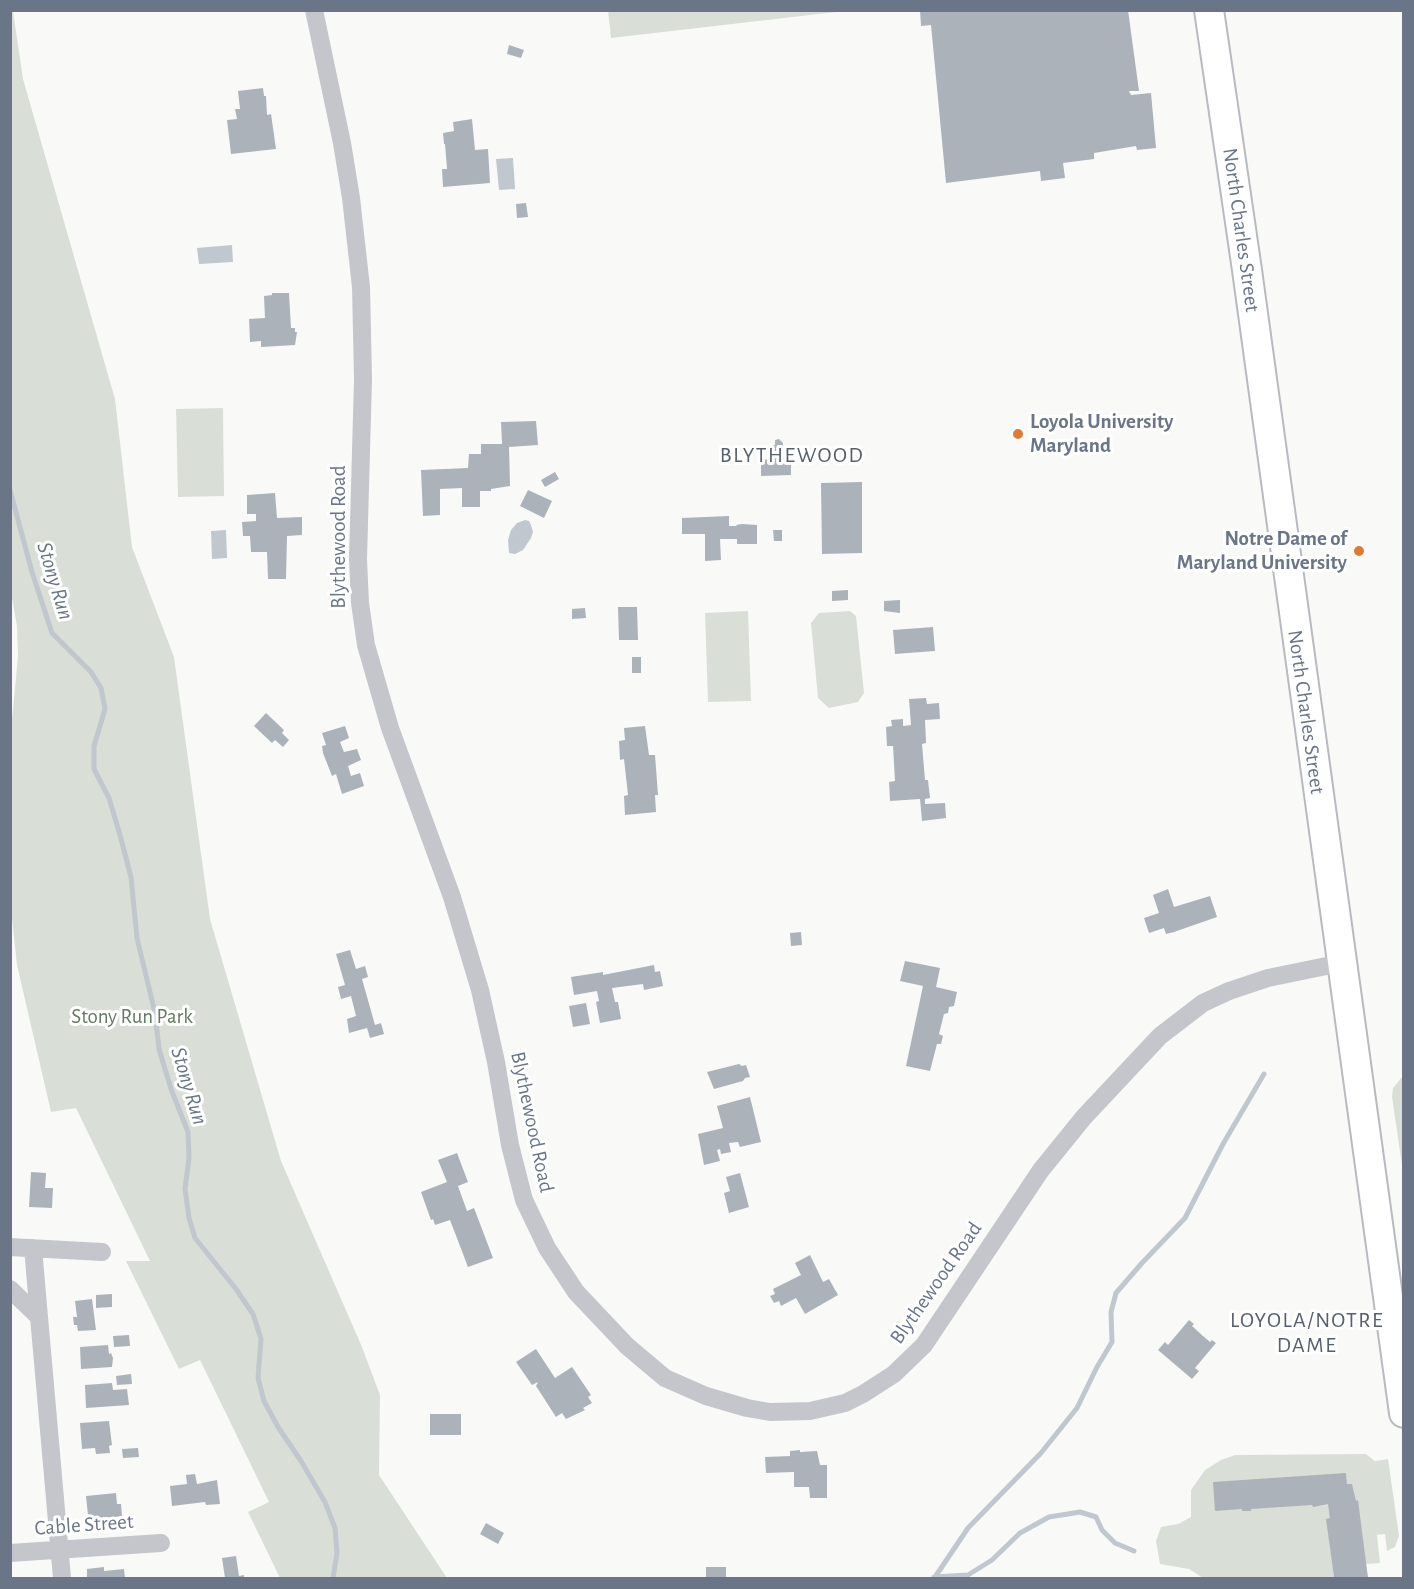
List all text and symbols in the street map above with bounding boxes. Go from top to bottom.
street label: North Charles Street [1217,146,1265,314]
place label: Loyola University Maryland [1030,409,1173,459]
marker: Loyola University Maryland [1011,427,1025,441]
district label: BLYTHEWOOD [720,442,864,468]
street label: Blythewood Road [326,465,352,609]
place label: Notre Dame of Maryland University [1177,526,1347,576]
water label: Stony Run [31,539,79,623]
marker: Notre Dame of Maryland University [1352,544,1366,558]
street label: North Charles Street [1282,628,1330,796]
park label: Stony Run Park [71,1004,193,1030]
water label: Stony Run [165,1044,213,1128]
street label: Blythewood Road [505,1049,559,1195]
street label: Blythewood Road [885,1217,987,1349]
district label: LOYOLA/NOTRE DAME [1230,1307,1384,1358]
street label: Cable Street [34,1509,134,1541]

